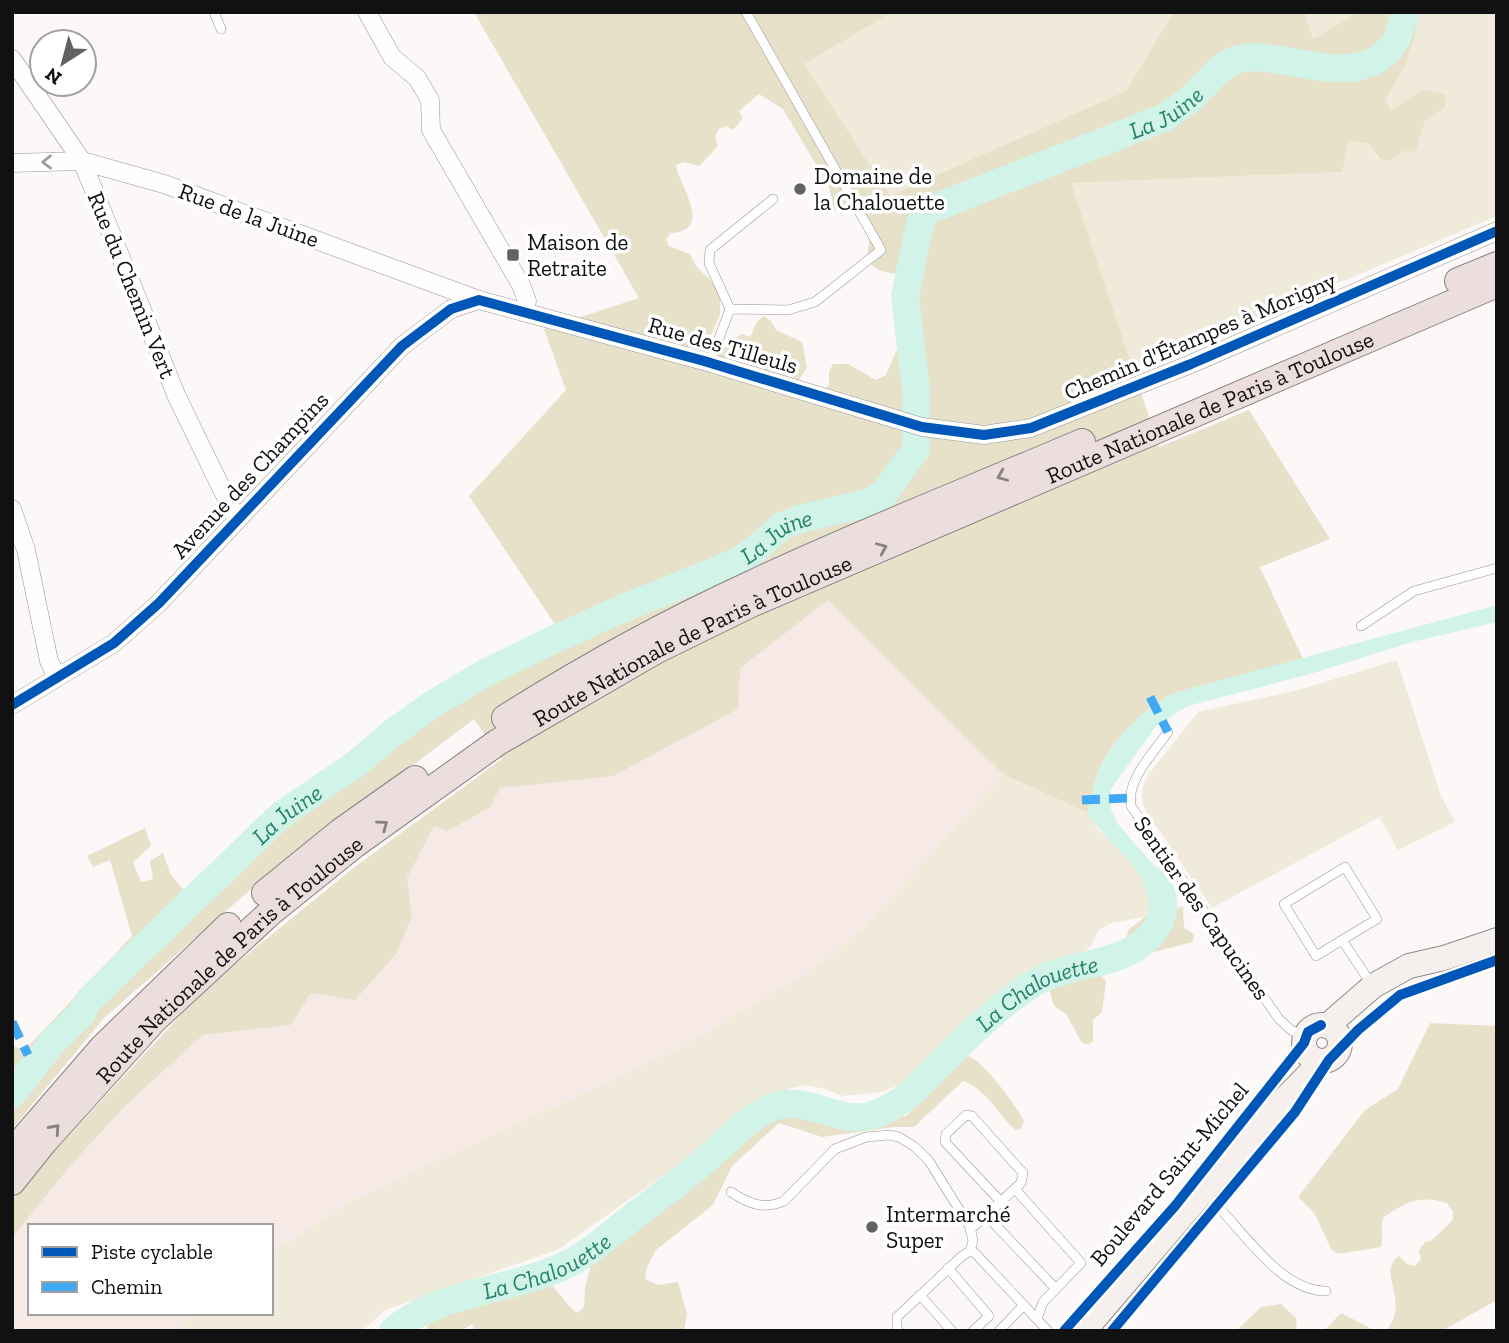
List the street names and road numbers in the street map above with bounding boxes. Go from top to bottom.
street label: Rue de la Juine [175,177,323,253]
street label: Rue du Chemin Vert [82,188,182,383]
street label: Chemin d'Étampes à Morigny [1060,266,1340,406]
street label: Rue des Tilleuls [645,310,801,380]
street label: Route Nationale de Paris à Toulouse [1042,325,1378,490]
street label: Avenue des Champins [165,386,335,564]
street label: Route Nationale de Paris à Toulouse [528,549,856,733]
street label: Sentier des Capucines [1128,811,1276,1005]
street label: Route Nationale de Paris à Toulouse [90,829,368,1089]
street label: Boulevard Saint-Michel [1084,1076,1254,1272]

